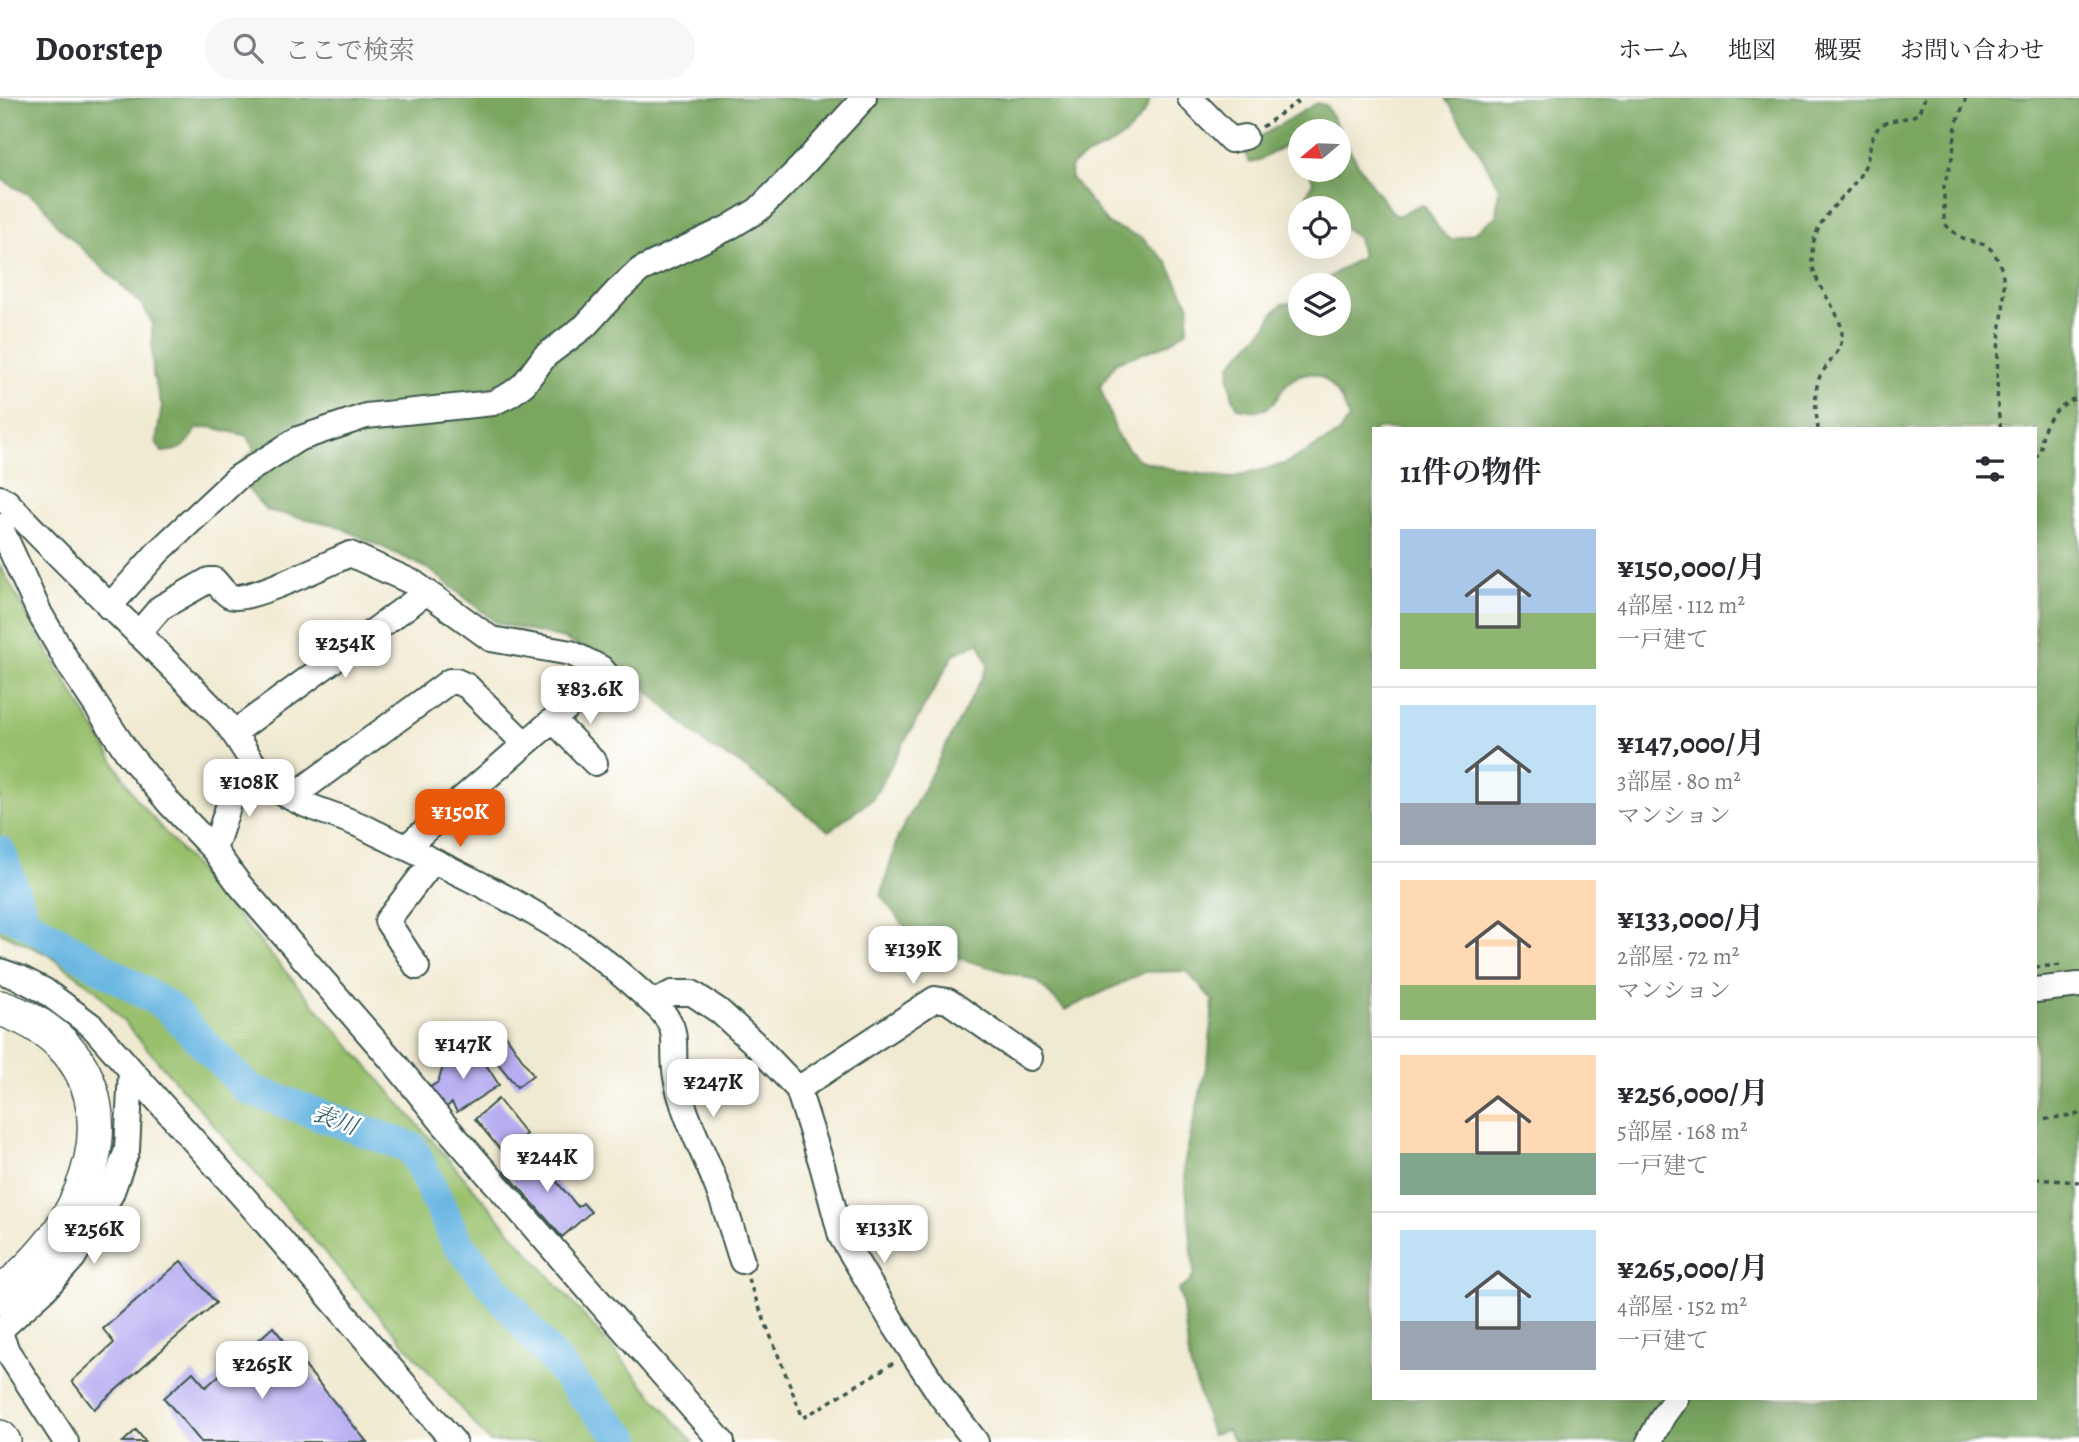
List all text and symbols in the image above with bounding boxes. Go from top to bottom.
search box [205,17,695,80]
text: Doorstep [35,26,163,71]
icon: search [229,29,267,67]
text: ここで検索 [285,33,415,68]
text: ホーム [1618,34,1690,66]
text: 地図 [1728,34,1776,66]
text: 概要 [1814,34,1862,66]
text: お問い合わせ [1900,34,2044,66]
north arrow [1288,119,1351,182]
map controls [1288,119,1351,336]
button: locate [1288,196,1351,259]
button: layers [1288,273,1351,336]
icon: filters [1971,450,2009,488]
text: 11件の物件 [1400,452,1541,492]
text: ¥150,000/月 [1617,547,1766,587]
icon: home [1456,557,1540,641]
text: 4部屋 · 112 m² [1617,590,1745,621]
pin: ¥254K [296,620,394,680]
text: 一戸建て [1617,624,1709,655]
text: ¥254K [315,627,375,658]
pin: ¥83.6K [533,666,647,726]
text: ¥83.6K [557,673,623,704]
text: ¥147,000/月 [1617,723,1765,763]
icon: home [1456,733,1540,817]
pin: ¥108K [200,760,298,819]
text: ¥108K [219,766,279,797]
text: 3部屋 · 80 m² [1617,766,1741,797]
pin: ¥150K [411,790,509,849]
text: ¥150K [431,796,489,827]
text: マンション [1617,800,1731,831]
text: ¥133,000/月 [1617,898,1764,938]
icon: home [1456,908,1540,992]
pin: ¥139K [864,926,962,986]
text: ¥139K [884,933,942,964]
text: 2部屋 · 72 m² [1617,941,1739,972]
text: マンション [1617,975,1731,1006]
pin: ¥147K [414,1021,512,1081]
text: ¥147K [434,1028,492,1059]
pin: ¥247K [664,1060,762,1119]
text: ¥247K [683,1066,743,1097]
text: ¥256,000/月 [1617,1073,1769,1113]
icon: home [1456,1083,1540,1167]
water label: 表川 [308,1098,365,1143]
text: 5部屋 · 168 m² [1617,1116,1747,1147]
pin: ¥244K [498,1134,596,1194]
text: ¥244K [516,1141,578,1172]
text: 一戸建て [1617,1150,1709,1181]
pin: ¥256K [45,1206,143,1266]
pin: ¥133K [835,1206,933,1265]
text: ¥133K [856,1212,912,1243]
text: ¥256K [64,1213,124,1244]
text: ¥265,000/月 [1617,1248,1769,1288]
icon: home [1456,1258,1540,1342]
text: 4部屋 · 152 m² [1617,1291,1747,1322]
text: 一戸建て [1617,1325,1709,1356]
pin: ¥265K [213,1342,311,1401]
text: ¥265K [232,1348,292,1379]

